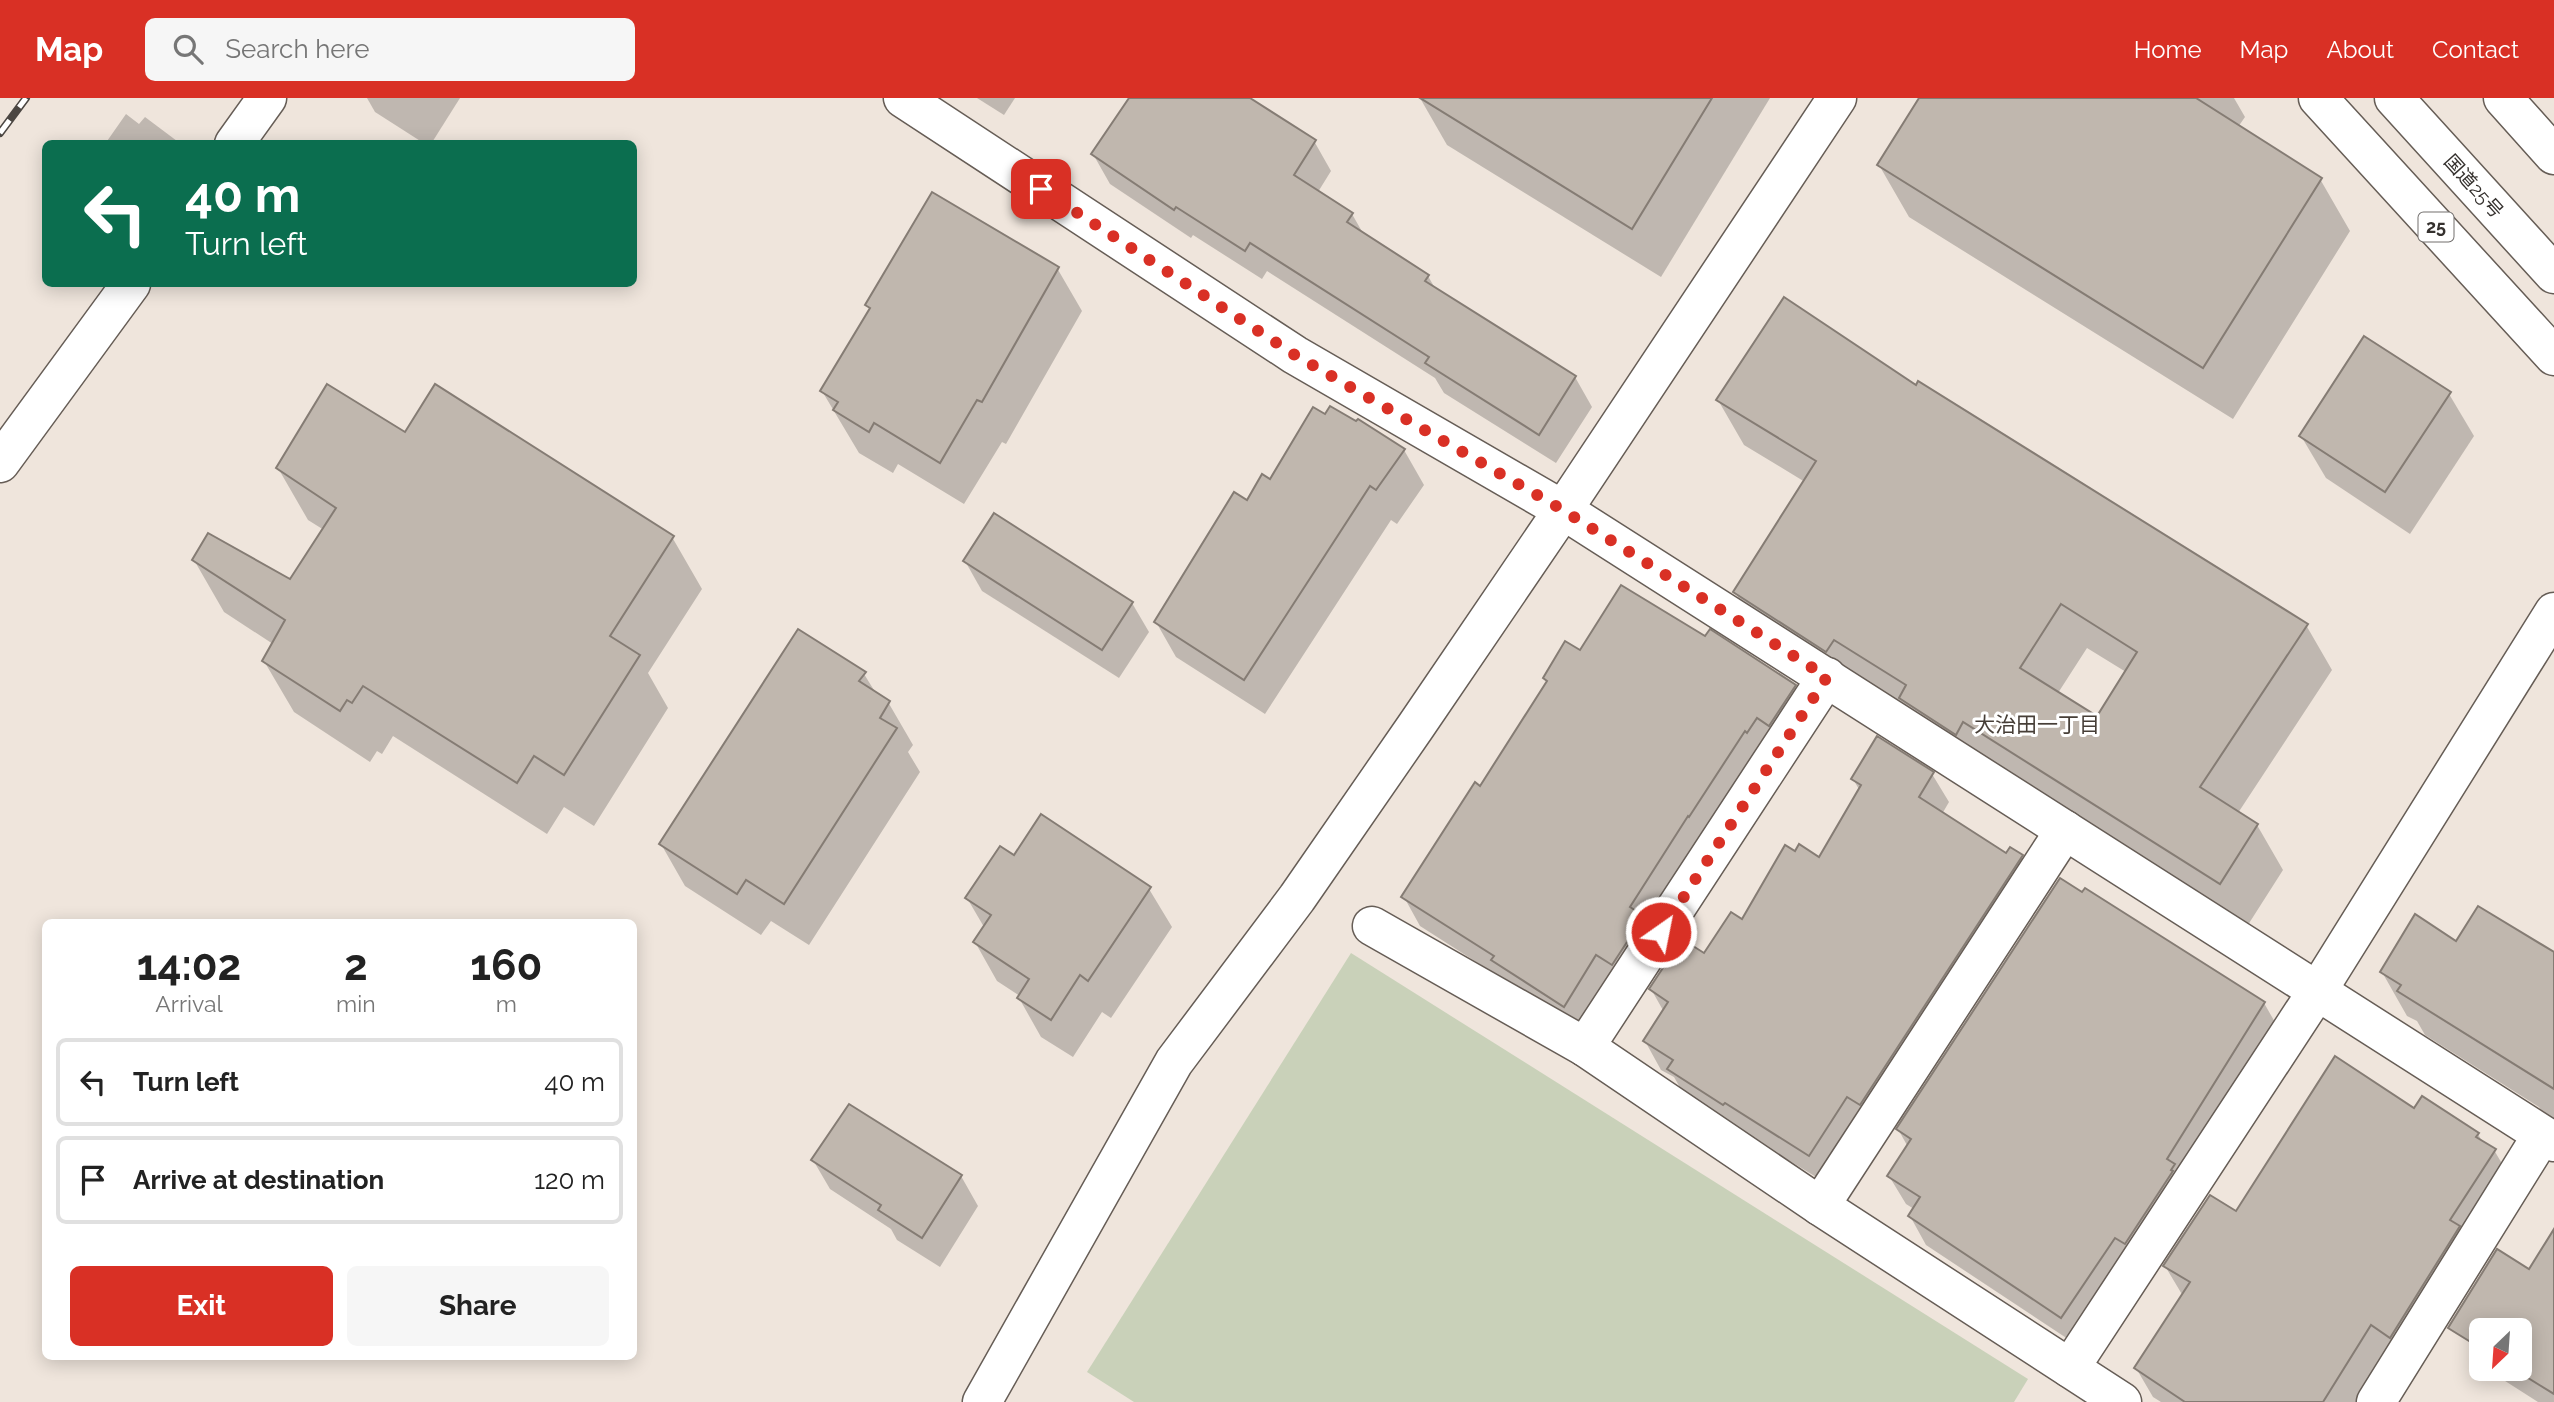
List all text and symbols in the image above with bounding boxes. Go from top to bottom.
search box [145,18,635,81]
text: Map [35,30,103,69]
icon: search [169,30,207,68]
text: Search here [225,34,370,64]
text: Home [2134,35,2202,64]
text: Map [2240,35,2288,64]
text: About [2326,35,2394,64]
text: Contact [2432,35,2519,64]
street label: 国道25号 [2440,150,2508,222]
pin [1011,159,1071,219]
text: 40 m [185,166,300,223]
icon: left [70,168,161,259]
icon: arrive [1022,170,1060,208]
road number: 25 [2418,212,2454,242]
text: Turn left [185,225,307,262]
district label: 大治田一丁目 [1974,712,2100,737]
position arrow [1624,895,1698,969]
text: 14:02 [137,941,241,990]
text: 2 [344,941,368,990]
text: 160 [470,941,542,990]
text: Arrival [155,990,223,1017]
text: min [336,990,376,1017]
text: m [496,990,517,1017]
icon: left [74,1063,112,1101]
text: Turn left [133,1067,239,1097]
text: 40 m [544,1067,605,1097]
icon: arrive [74,1161,112,1199]
text: Arrive at destination [133,1165,384,1195]
text: 120 m [534,1165,605,1195]
button: Exit [70,1266,333,1346]
button: Share [347,1266,609,1346]
north arrow [2469,1318,2532,1381]
map controls [2469,1318,2532,1381]

